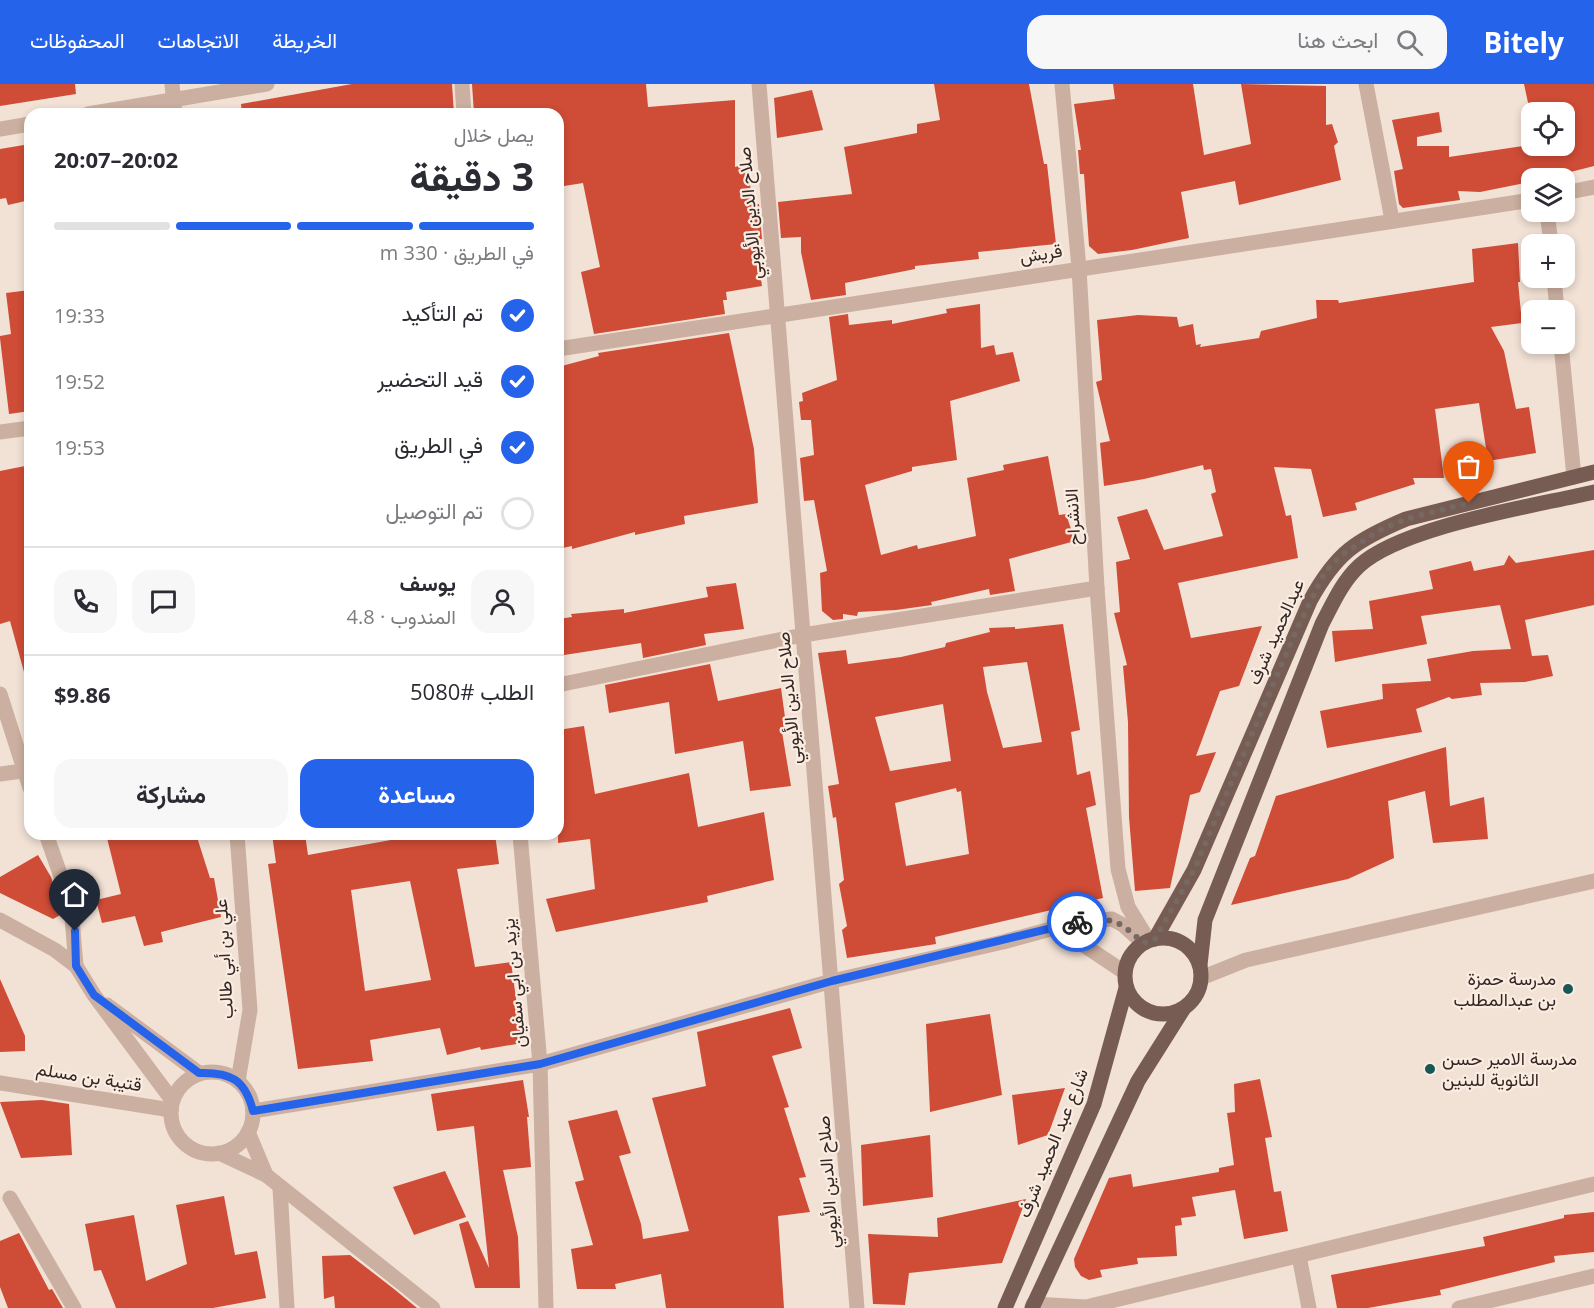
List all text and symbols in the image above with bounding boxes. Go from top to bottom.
search box [1027,15,1447,69]
text: Bitely [1483,23,1564,61]
text: ابحث هنا [1297,24,1378,54]
text: المحفوظات [30,26,125,54]
text: الاتجاهات [158,26,239,54]
text: الخريطة [272,26,337,54]
icon: search [1393,26,1426,59]
map controls [1521,102,1575,354]
button: locate [1521,102,1575,156]
text: يصل خلال [454,121,534,148]
text: 20:02–20:07 [54,144,178,174]
street label: صلاح الدين الأيوبي [731,145,771,280]
text: 3 دقيقة [410,149,534,202]
button: layers [1521,168,1575,222]
button: + [1521,234,1575,288]
street label: قريش [1018,238,1064,268]
text: في الطريق · 330 m [380,239,534,266]
text: تم التأكيد [402,297,483,327]
icon: check [501,299,534,332]
button: − [1521,300,1575,354]
text: 19:33 [54,302,105,329]
text: قيد التحضير [377,363,483,393]
icon: check [501,365,534,398]
text: 19:52 [54,368,105,395]
text: في الطريق [394,429,483,459]
icon: check [501,431,534,464]
text: 19:53 [54,434,105,461]
pin [1443,441,1494,503]
icon: bag [1452,450,1485,483]
street label: الانشراح [1059,488,1086,546]
text: تم التوصيل [386,495,483,525]
text: يوسف [400,567,456,597]
button: phone [54,570,117,633]
button: chat [132,570,195,633]
button: person [471,570,534,633]
street label: عبدالحميد شرف [1241,575,1309,688]
text: المندوب · 4.8 [347,603,456,630]
street label: صلاح الدين الأيوبي [770,630,810,765]
text: الطلب #5080 [410,676,534,706]
text: $9.86 [54,679,111,709]
button: مشاركة [54,759,288,828]
button: مساعدة [300,759,534,828]
pin [49,869,100,931]
icon: home [58,878,91,911]
courier [1047,892,1107,952]
street label: علي بن أبي طالب [208,898,242,1020]
icon: bike [1061,906,1094,939]
street label: يزيد بن ابي سفيان [495,917,535,1049]
place label: مدرسة حمزة بن عبدالمطلب [1454,966,1556,1011]
marker: مدرسة حمزة بن عبدالمطلب [1561,982,1575,996]
place label: مدرسة الامير حسن الثانوية للبنين [1442,1046,1577,1091]
street label: قتيبة بن مسلم [35,1056,144,1097]
marker: مدرسة الامير حسن الثانوية للبنين [1423,1062,1437,1076]
street label: شارع عبد الحميد شرف [1011,1064,1094,1221]
street label: صلاح الدين الأيوبي [810,1115,848,1249]

